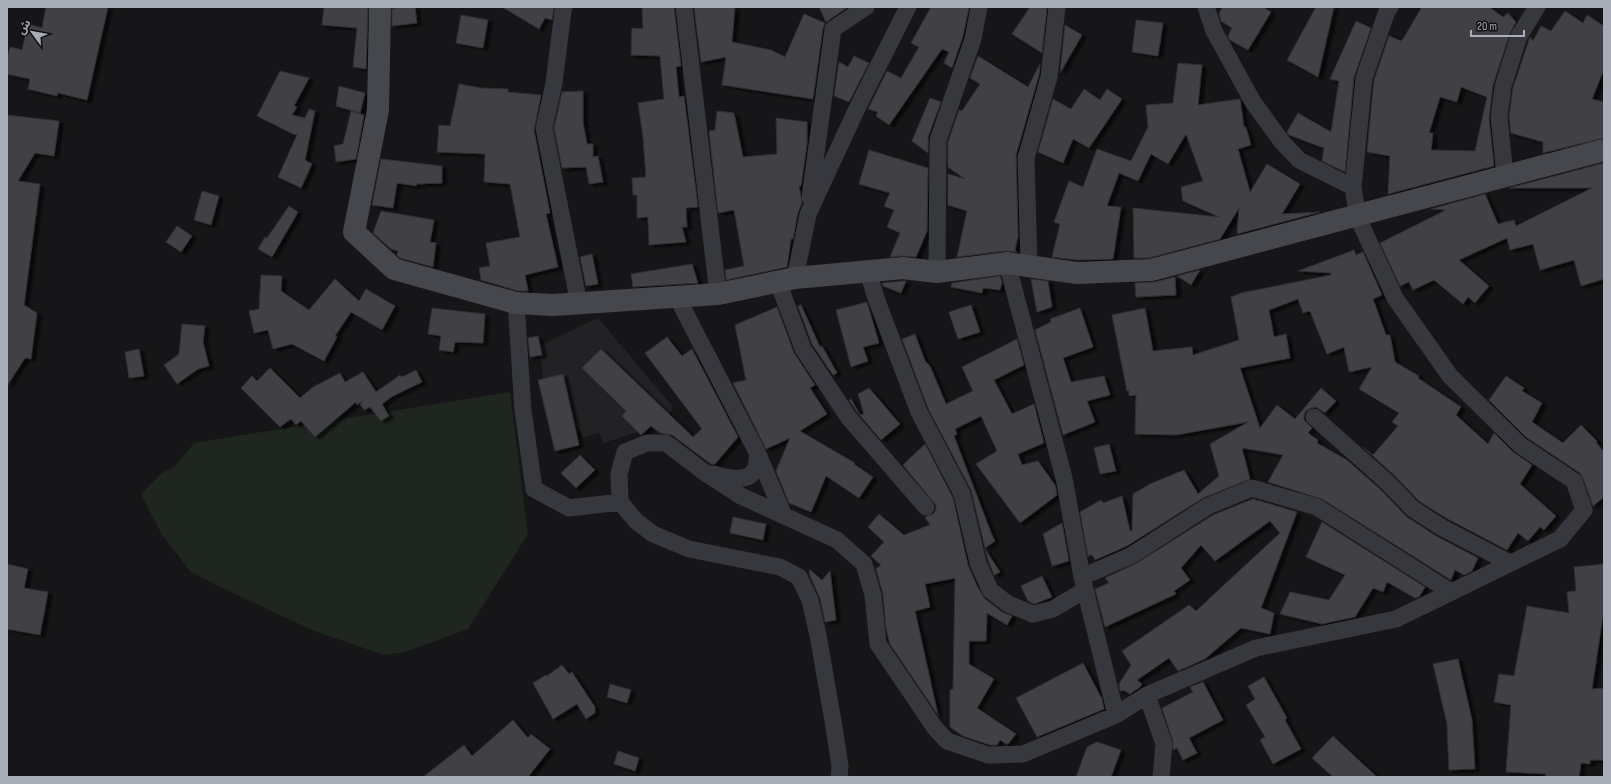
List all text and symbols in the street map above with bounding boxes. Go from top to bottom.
north arrow [12,12,52,52]
scale bar [1471,12,1524,38]
text: ش [14,17,33,37]
text: 20 m [1477,19,1497,34]

